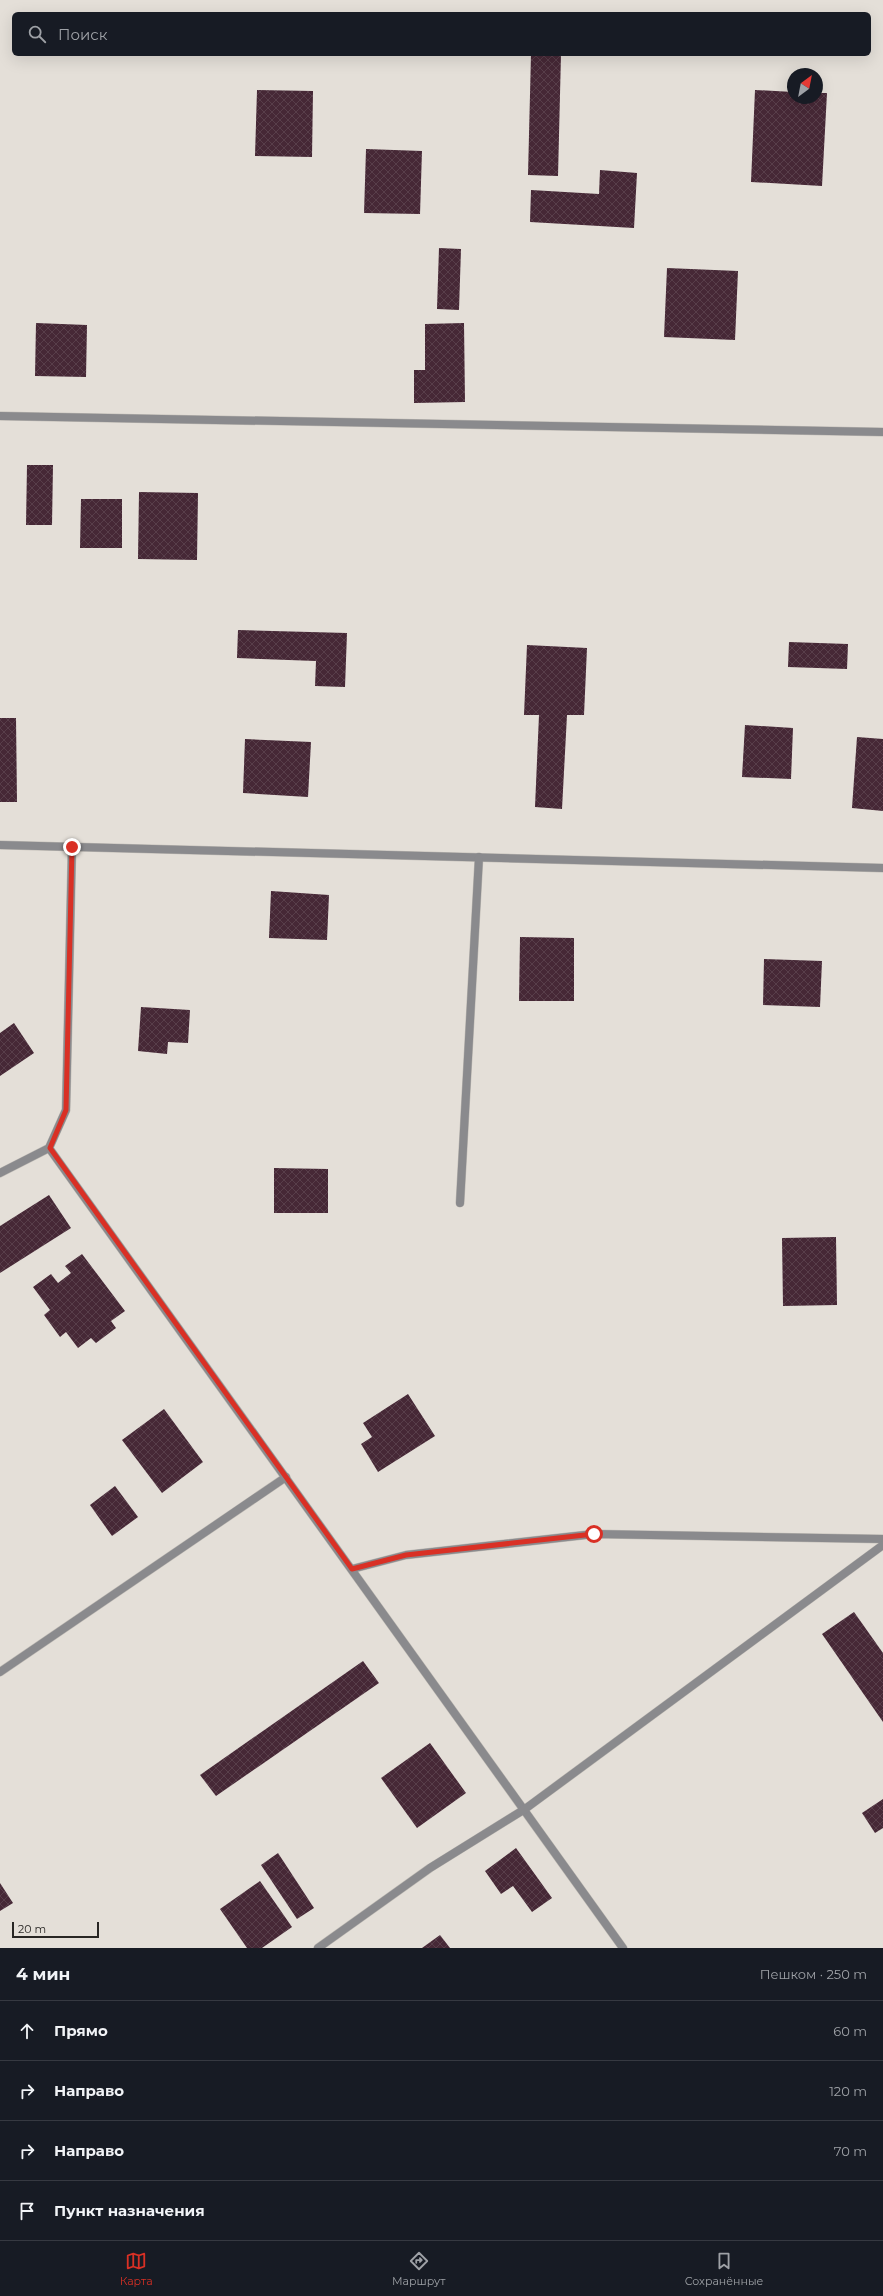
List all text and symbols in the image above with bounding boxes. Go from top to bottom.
search box [12,12,871,56]
icon: search [26,23,48,45]
text: Поиск [58,25,107,44]
north arrow [787,68,823,104]
route end [63,838,81,856]
route start [585,1525,603,1543]
scale bar [12,1920,99,1939]
text: 20 m [18,1922,46,1936]
text: 4 мин [16,1964,70,1984]
text: Пешком · 250 m [760,1966,867,1982]
icon: ahead [16,2020,38,2042]
text: Прямо [54,2021,108,2040]
text: 60 m [833,2023,867,2039]
icon: right [16,2080,38,2102]
text: Направо [54,2081,124,2100]
text: 120 m [829,2083,867,2099]
icon: right [16,2140,38,2162]
text: Направо [54,2141,124,2160]
text: 70 m [834,2143,867,2159]
icon: arrive [16,2200,38,2222]
text: Пункт назначения [54,2201,205,2220]
tab: Карта [120,2250,153,2288]
tab: Маршрут [392,2250,445,2288]
tab: Сохранённые [685,2250,763,2288]

